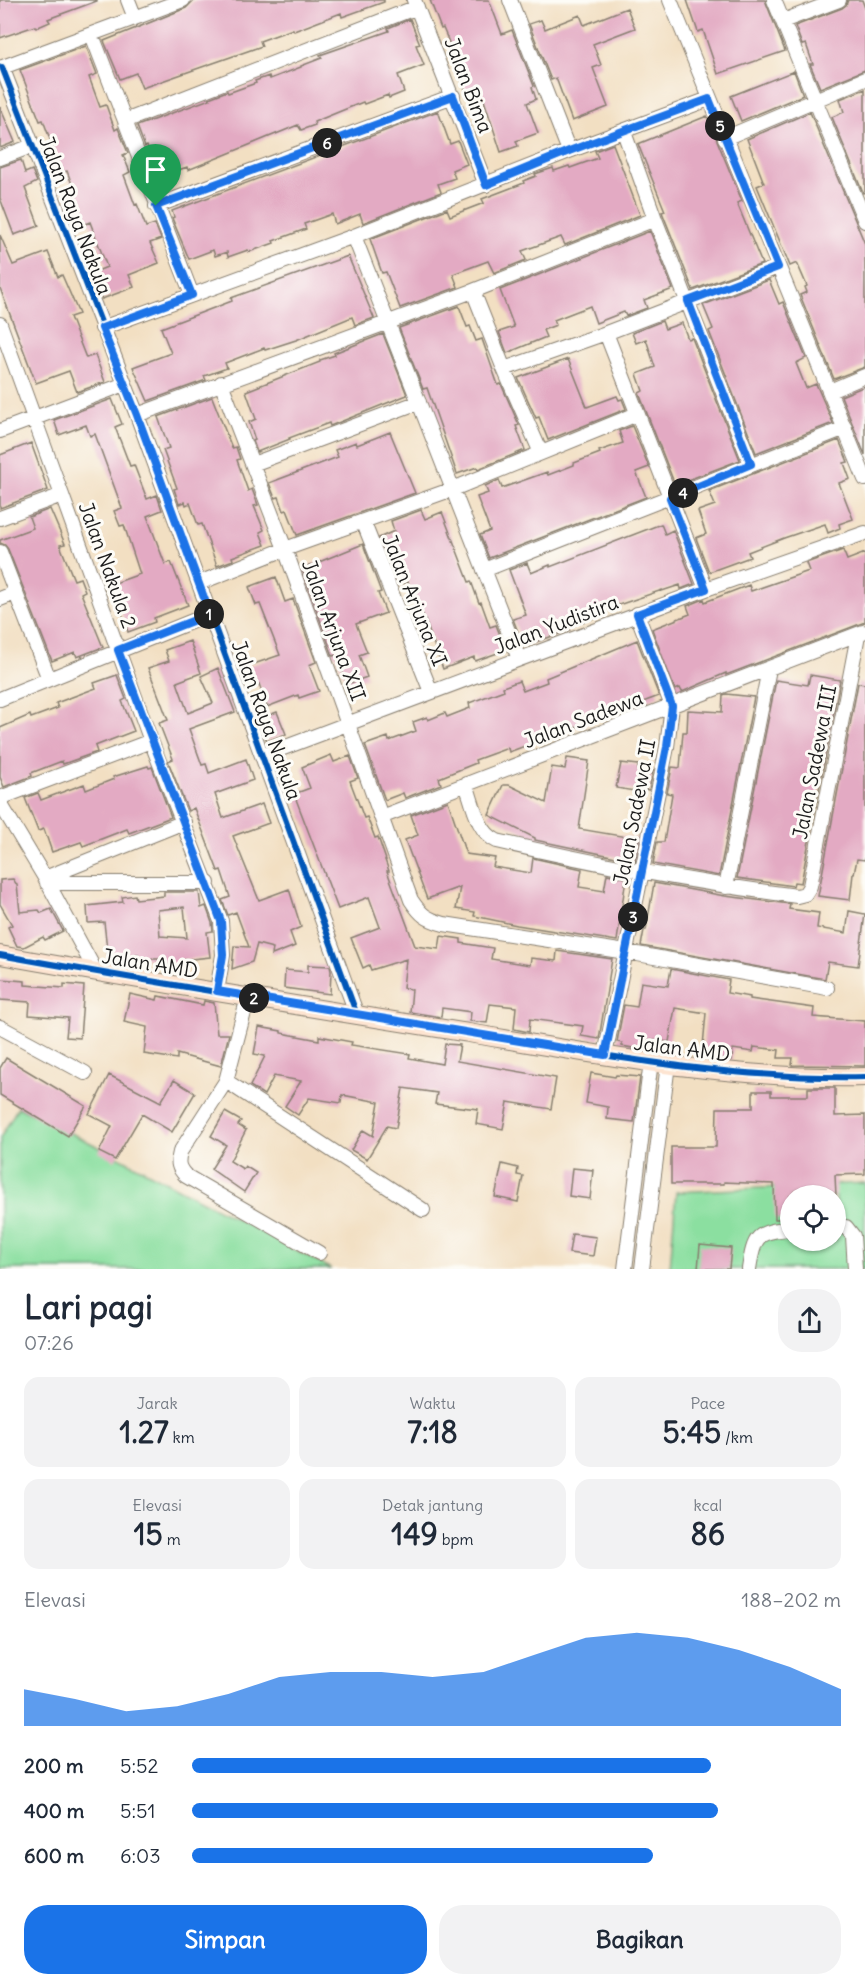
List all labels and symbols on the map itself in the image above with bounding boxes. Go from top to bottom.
street label: Jalan Bima [439,34,499,136]
pin: 5 [705,111,735,141]
pin: 6 [312,128,342,158]
street label: Jalan Raya Nakula [34,132,118,298]
pin [130,144,181,206]
pin: 4 [668,478,698,508]
street label: Jalan Nakula 2 [74,499,142,631]
street label: Jalan Arjuna XI [377,530,453,670]
street label: Jalan Arjuna XII [297,556,371,704]
street label: Jalan Yudistira [490,589,622,659]
pin: 1 [194,599,224,629]
street label: Jalan Raya Nakula [227,637,307,803]
street label: Jalan Sadewa III [787,683,841,841]
street label: Jalan Sadewa [520,685,646,753]
street label: Jalan Sadewa II [608,737,660,887]
pin: 3 [618,902,648,932]
street label: Jalan AMD [100,943,200,983]
pin: 2 [239,983,269,1013]
street label: Jalan AMD [632,1030,732,1066]

